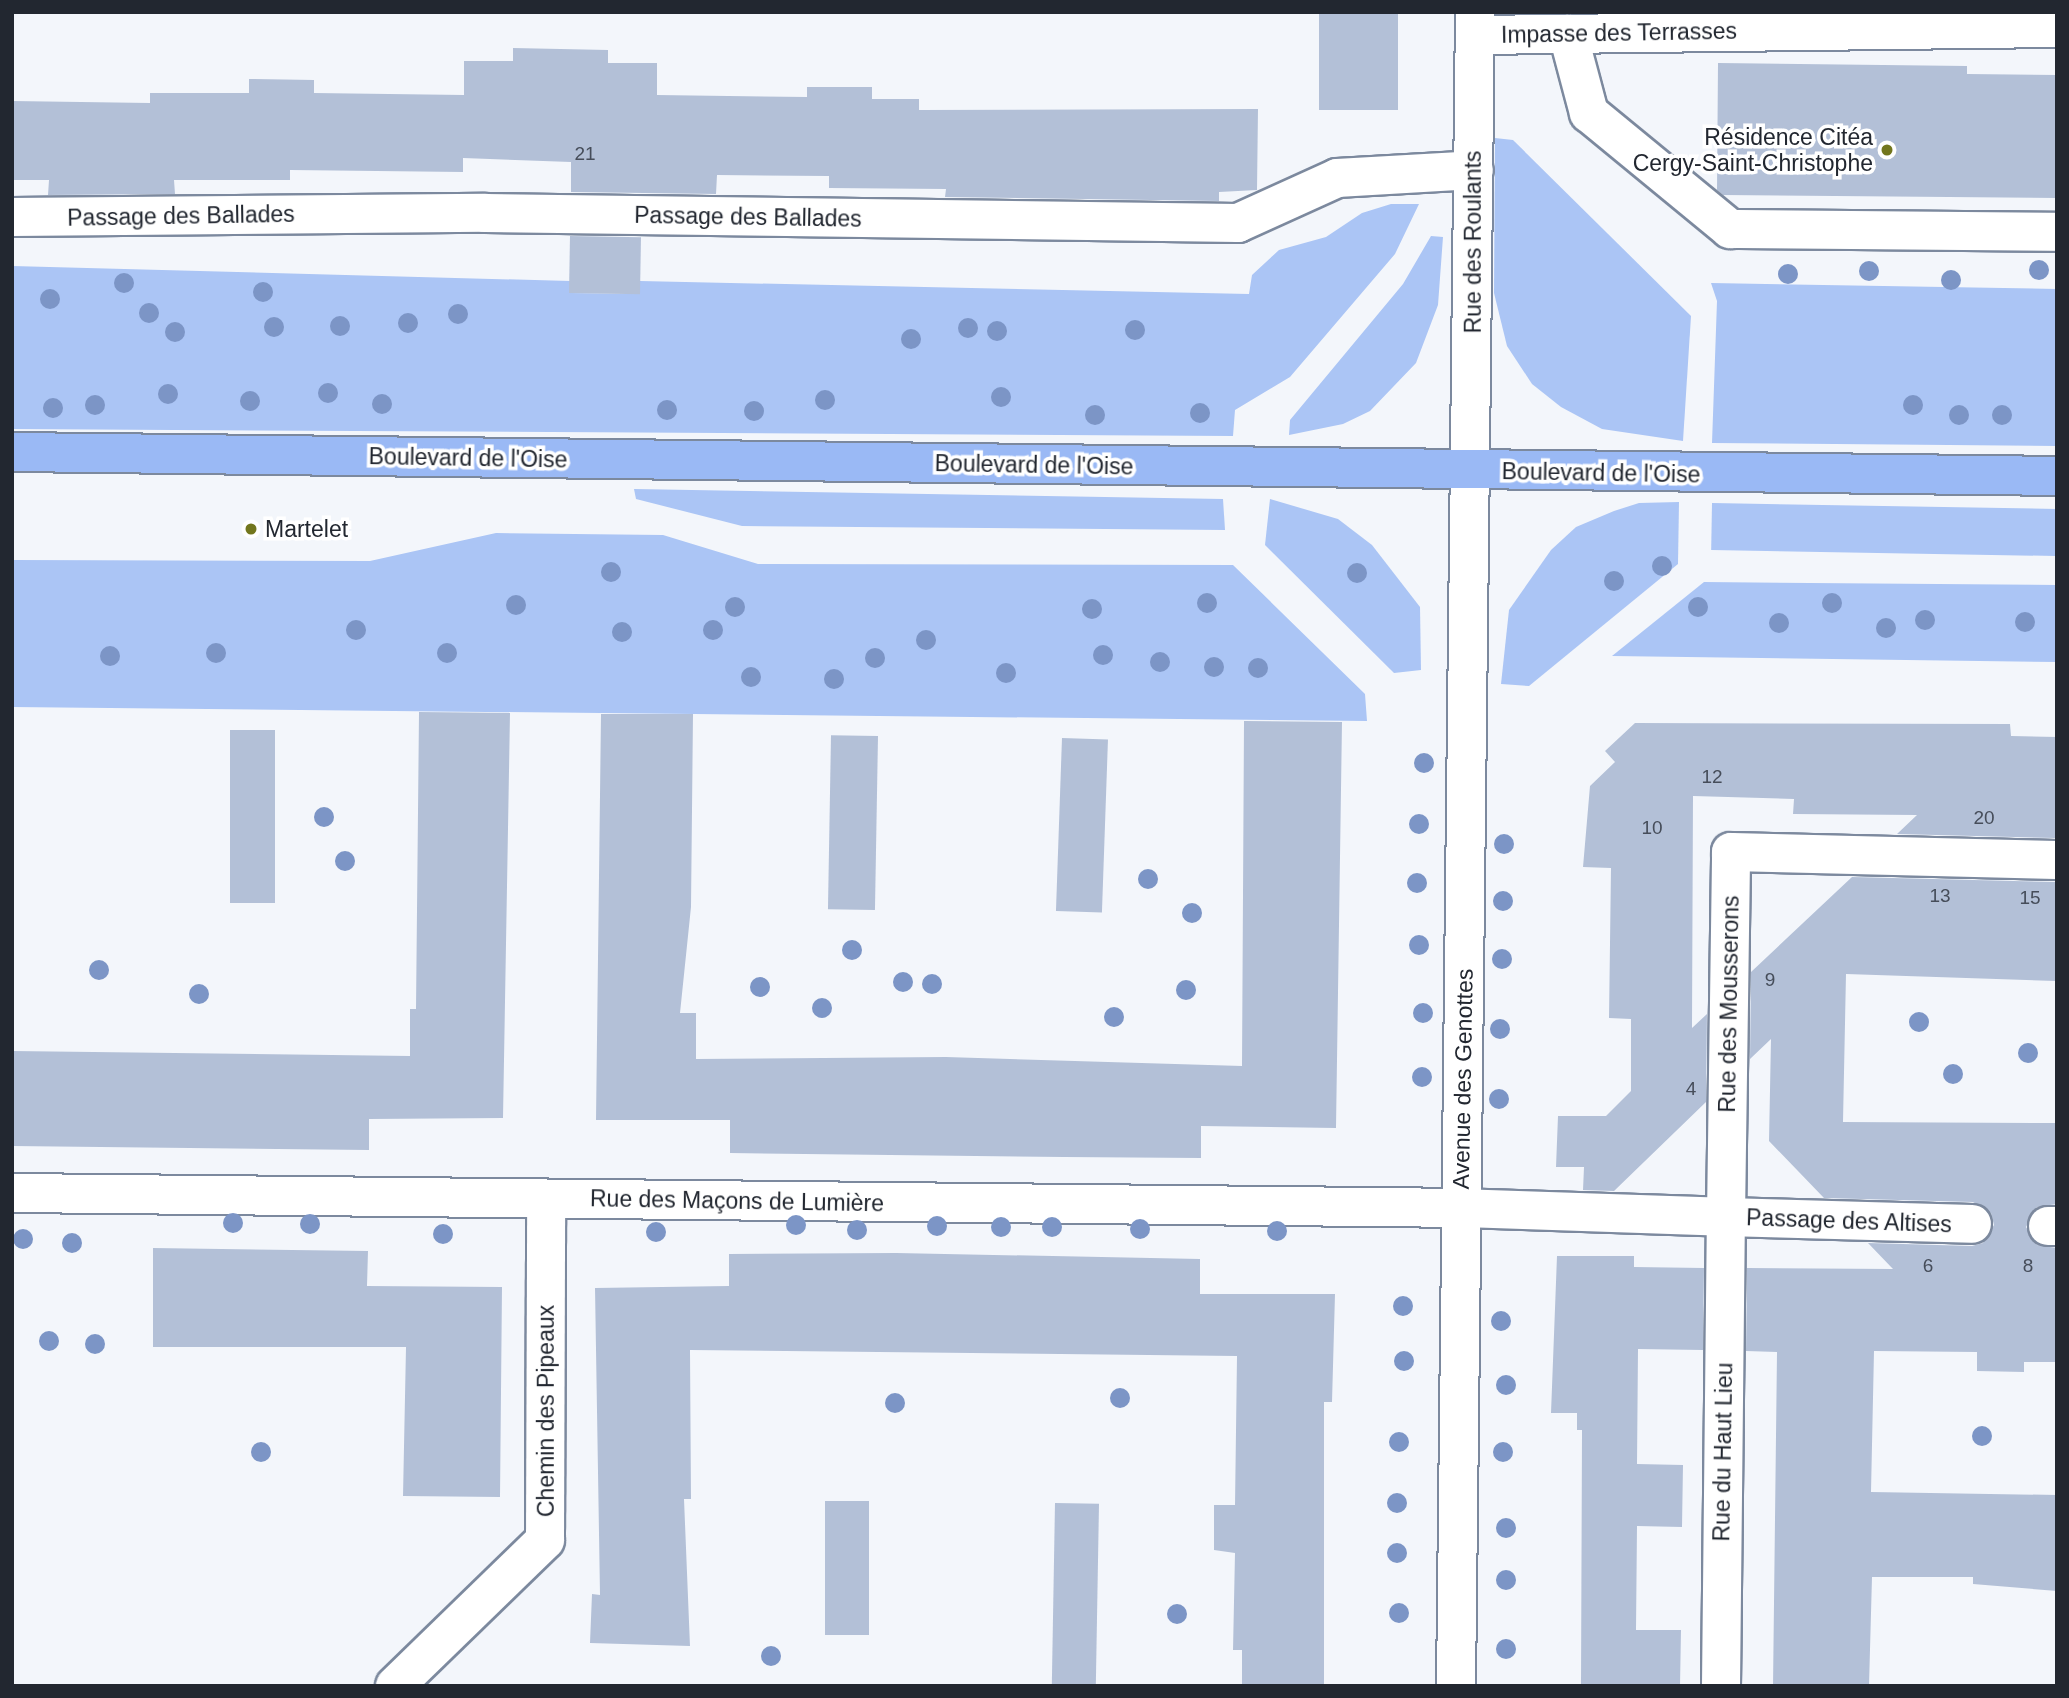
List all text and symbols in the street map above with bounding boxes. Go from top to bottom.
street label: Impasse des Terrasses [1501,17,1737,49]
place label: Résidence Citéa Cergy-Saint-Christophe [1633,123,1873,177]
marker: Résidence Citéa Cergy-Saint-Christophe [1879,142,1895,158]
house number: 21 [574,143,596,165]
street label: Rue des Roulants [1459,151,1487,333]
street label: Passage des Ballades [67,200,295,232]
street label: Passage des Ballades [634,201,862,233]
street label: Boulevard de l'Oise [368,442,568,474]
street label: Boulevard de l'Oise [934,449,1134,481]
street label: Boulevard de l'Oise [1501,457,1701,489]
place label: Martelet [265,515,348,543]
marker: Martelet [243,521,259,537]
house number: 12 [1701,766,1723,788]
house number: 20 [1973,807,1995,829]
house number: 10 [1641,817,1663,839]
house number: 13 [1929,885,1951,907]
house number: 15 [2019,887,2041,909]
street label: Rue des Mousserons [1713,895,1745,1113]
street label: Avenue des Genottes [1447,968,1479,1190]
house number: 9 [1765,969,1775,991]
house number: 4 [1686,1078,1696,1100]
street label: Rue des Maçons de Lumière [590,1185,884,1217]
street label: Passage des Altises [1745,1204,1953,1238]
house number: 6 [1923,1255,1933,1277]
house number: 8 [2023,1255,2033,1277]
street label: Chemin des Pipeaux [532,1305,560,1517]
street label: Rue du Haut Lieu [1708,1362,1738,1542]

